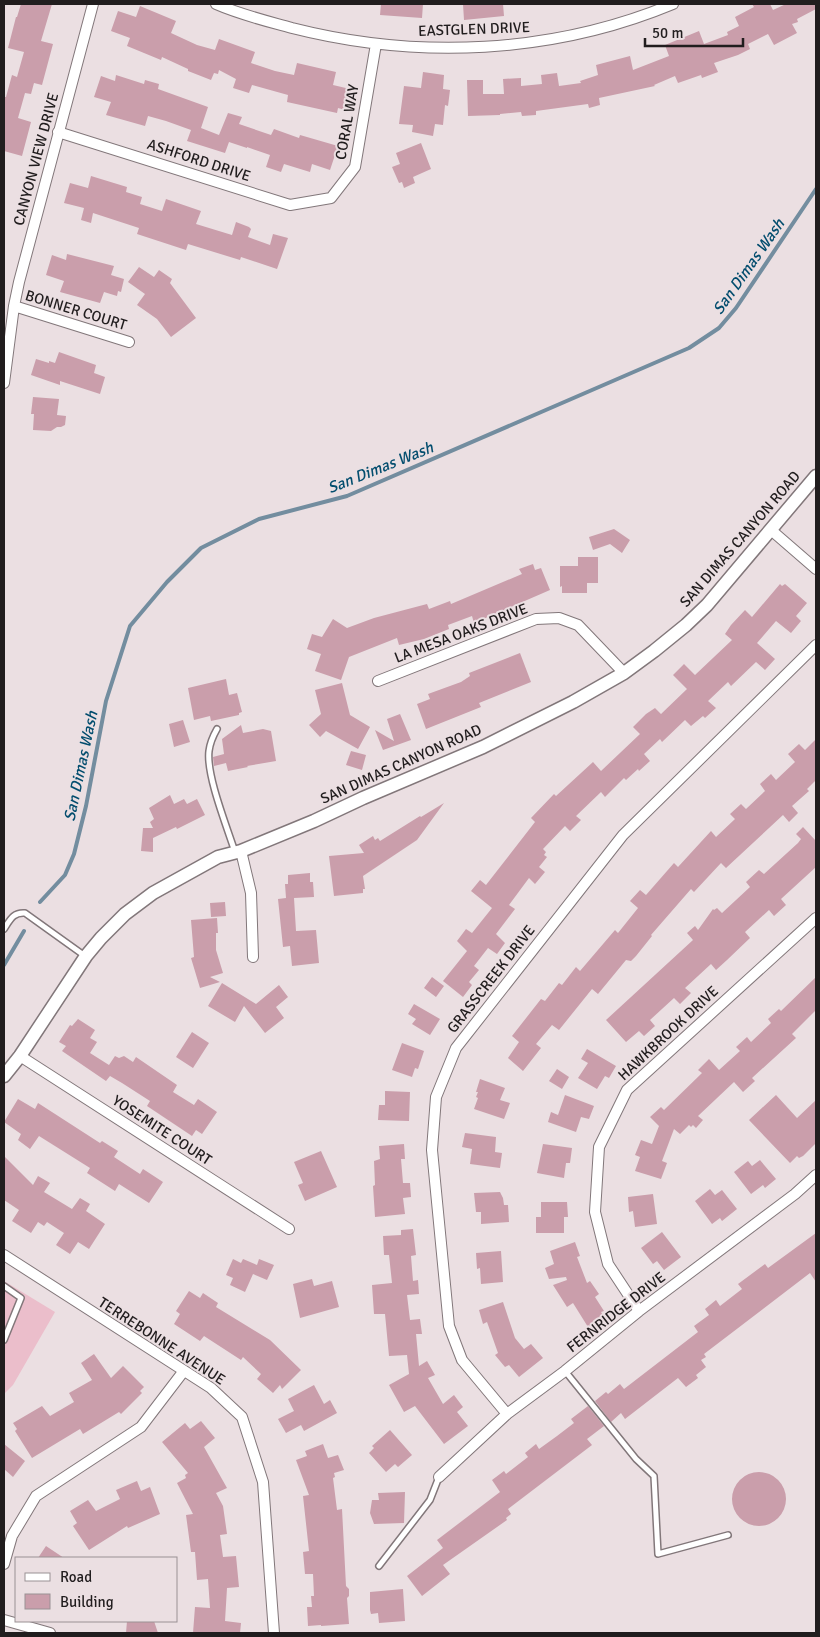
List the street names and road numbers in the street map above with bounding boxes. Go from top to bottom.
street label: EASTGLEN DRIVE [418,18,530,40]
street label: CORAL WAY [332,82,363,161]
street label: CANYON VIEW DRIVE [10,91,62,227]
street label: ASHFORD DRIVE [145,135,253,185]
street label: BONNER COURT [23,286,129,334]
street label: SAN DIMAS CANYON ROAD [676,467,804,611]
street label: LA MESA OAKS DRIVE [392,599,530,667]
street label: SAN DIMAS CANYON ROAD [318,720,484,808]
street label: GRASSCREEK DRIVE [443,921,539,1037]
street label: HAWKBROOK DRIVE [614,982,722,1084]
street label: YOSEMITE COURT [109,1091,216,1169]
street label: FERNRIDGE DRIVE [563,1268,669,1356]
street label: TERREBONNE AVENUE [95,1293,229,1389]

